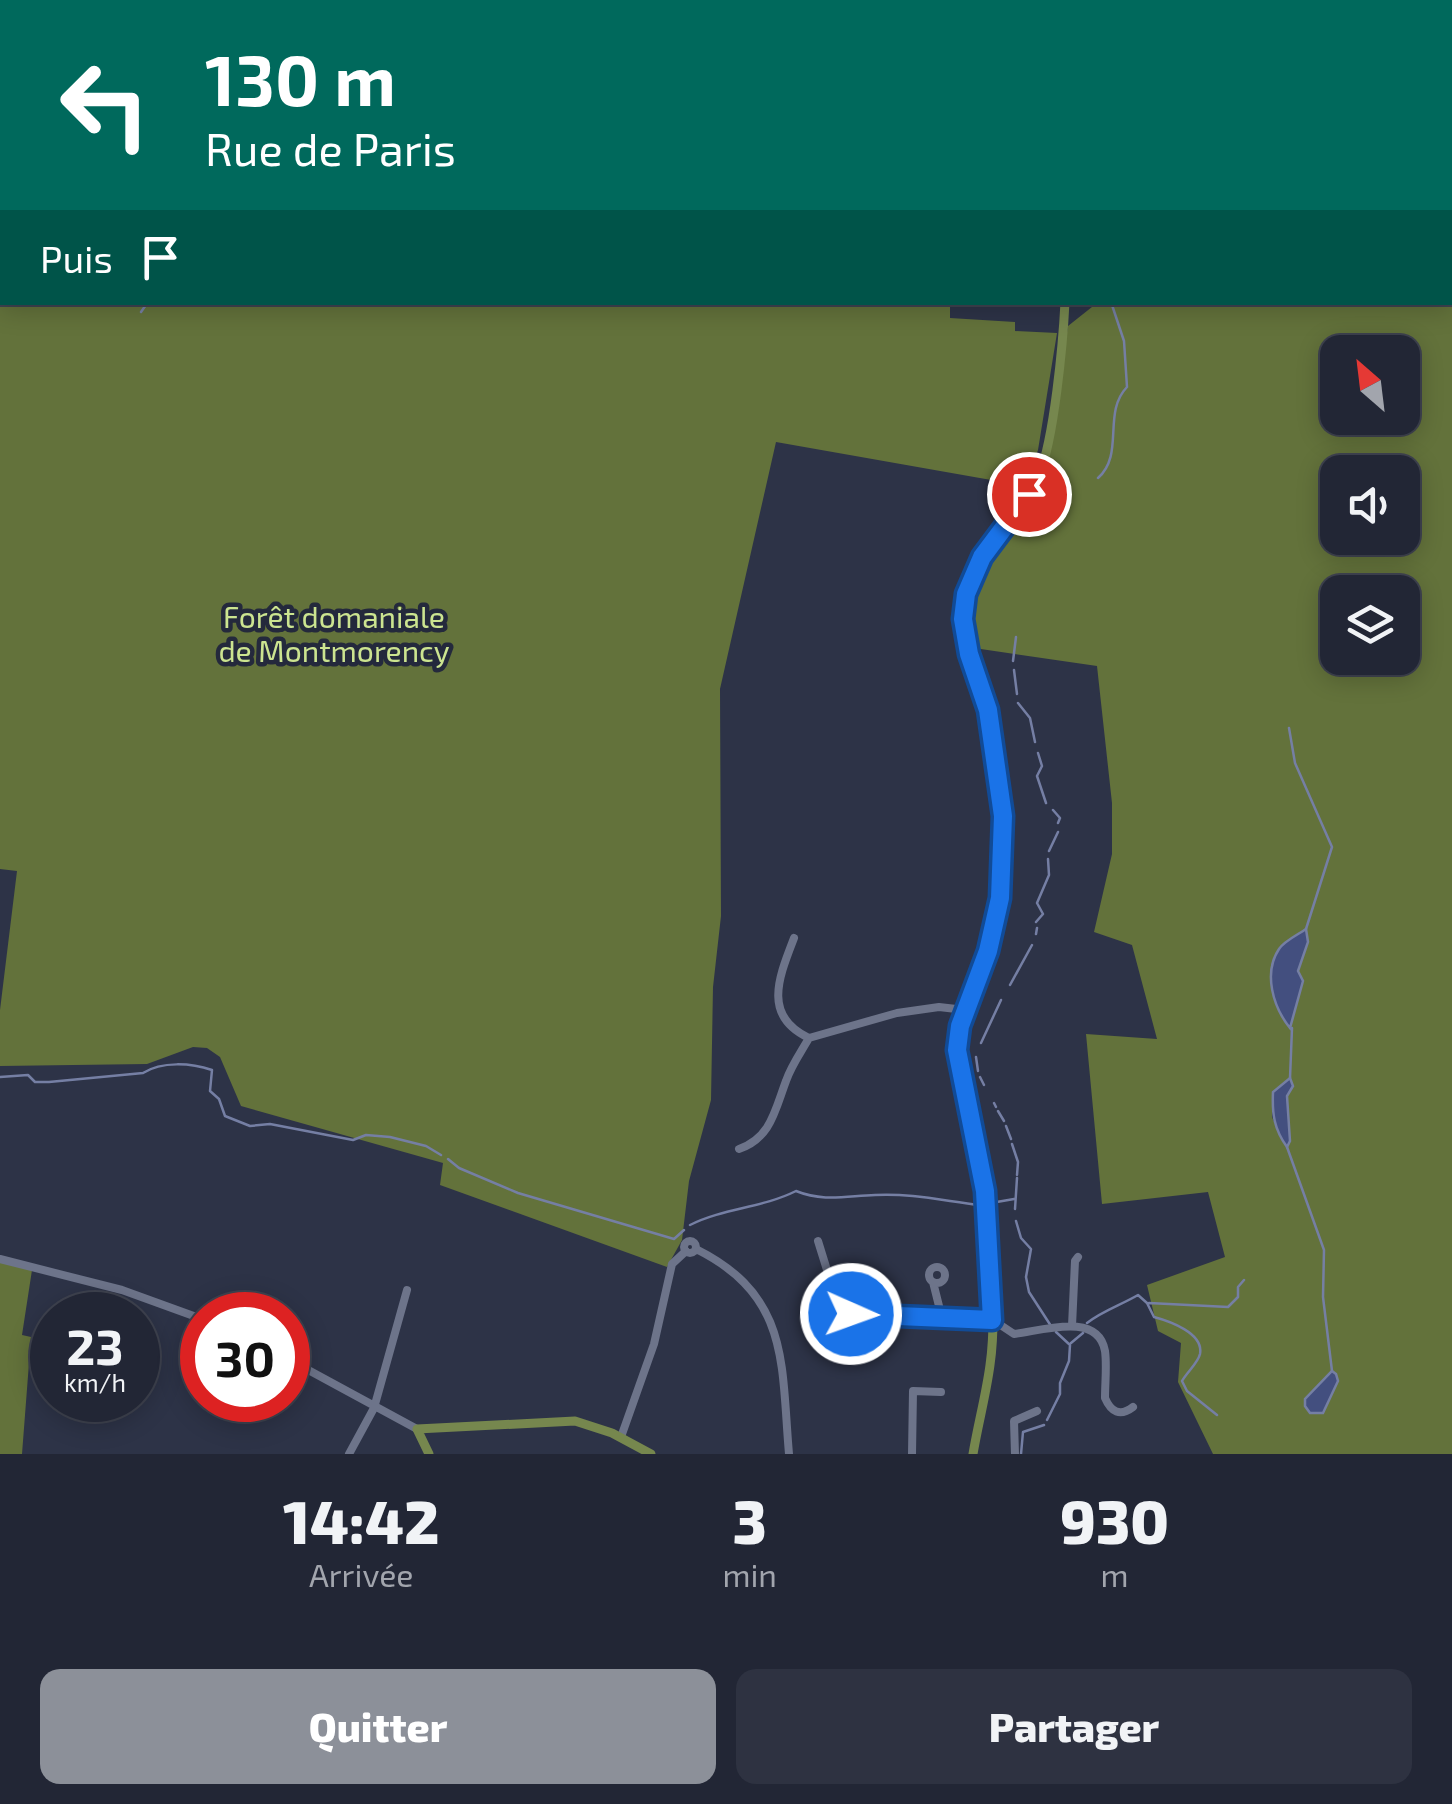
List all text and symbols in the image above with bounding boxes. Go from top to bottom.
text: 130 m [205,36,396,120]
icon: left [40,40,170,170]
text: Rue de Paris [205,121,456,175]
icon: arrive [133,230,188,285]
text: Puis [40,235,113,281]
north arrow [1320,335,1420,435]
map controls [1320,335,1420,675]
pin [987,452,1072,537]
button: sound [1320,455,1420,555]
icon: arrive [1002,467,1057,522]
button: layers [1320,575,1420,675]
park label: Forêt domaniale de Montmorency [218,598,450,668]
position arrow [799,1262,903,1366]
speed limit sign: 30 [180,1292,310,1422]
text: 23 [66,1315,124,1375]
text: km/h [64,1367,126,1397]
text: 14:42 [283,1484,439,1556]
text: 3 [732,1484,767,1556]
text: 930 [1060,1484,1169,1556]
text: Arrivée [309,1555,414,1593]
text: min [722,1555,777,1593]
text: m [1100,1555,1129,1593]
button: Quitter [40,1669,716,1784]
button: Partager [736,1669,1412,1784]

